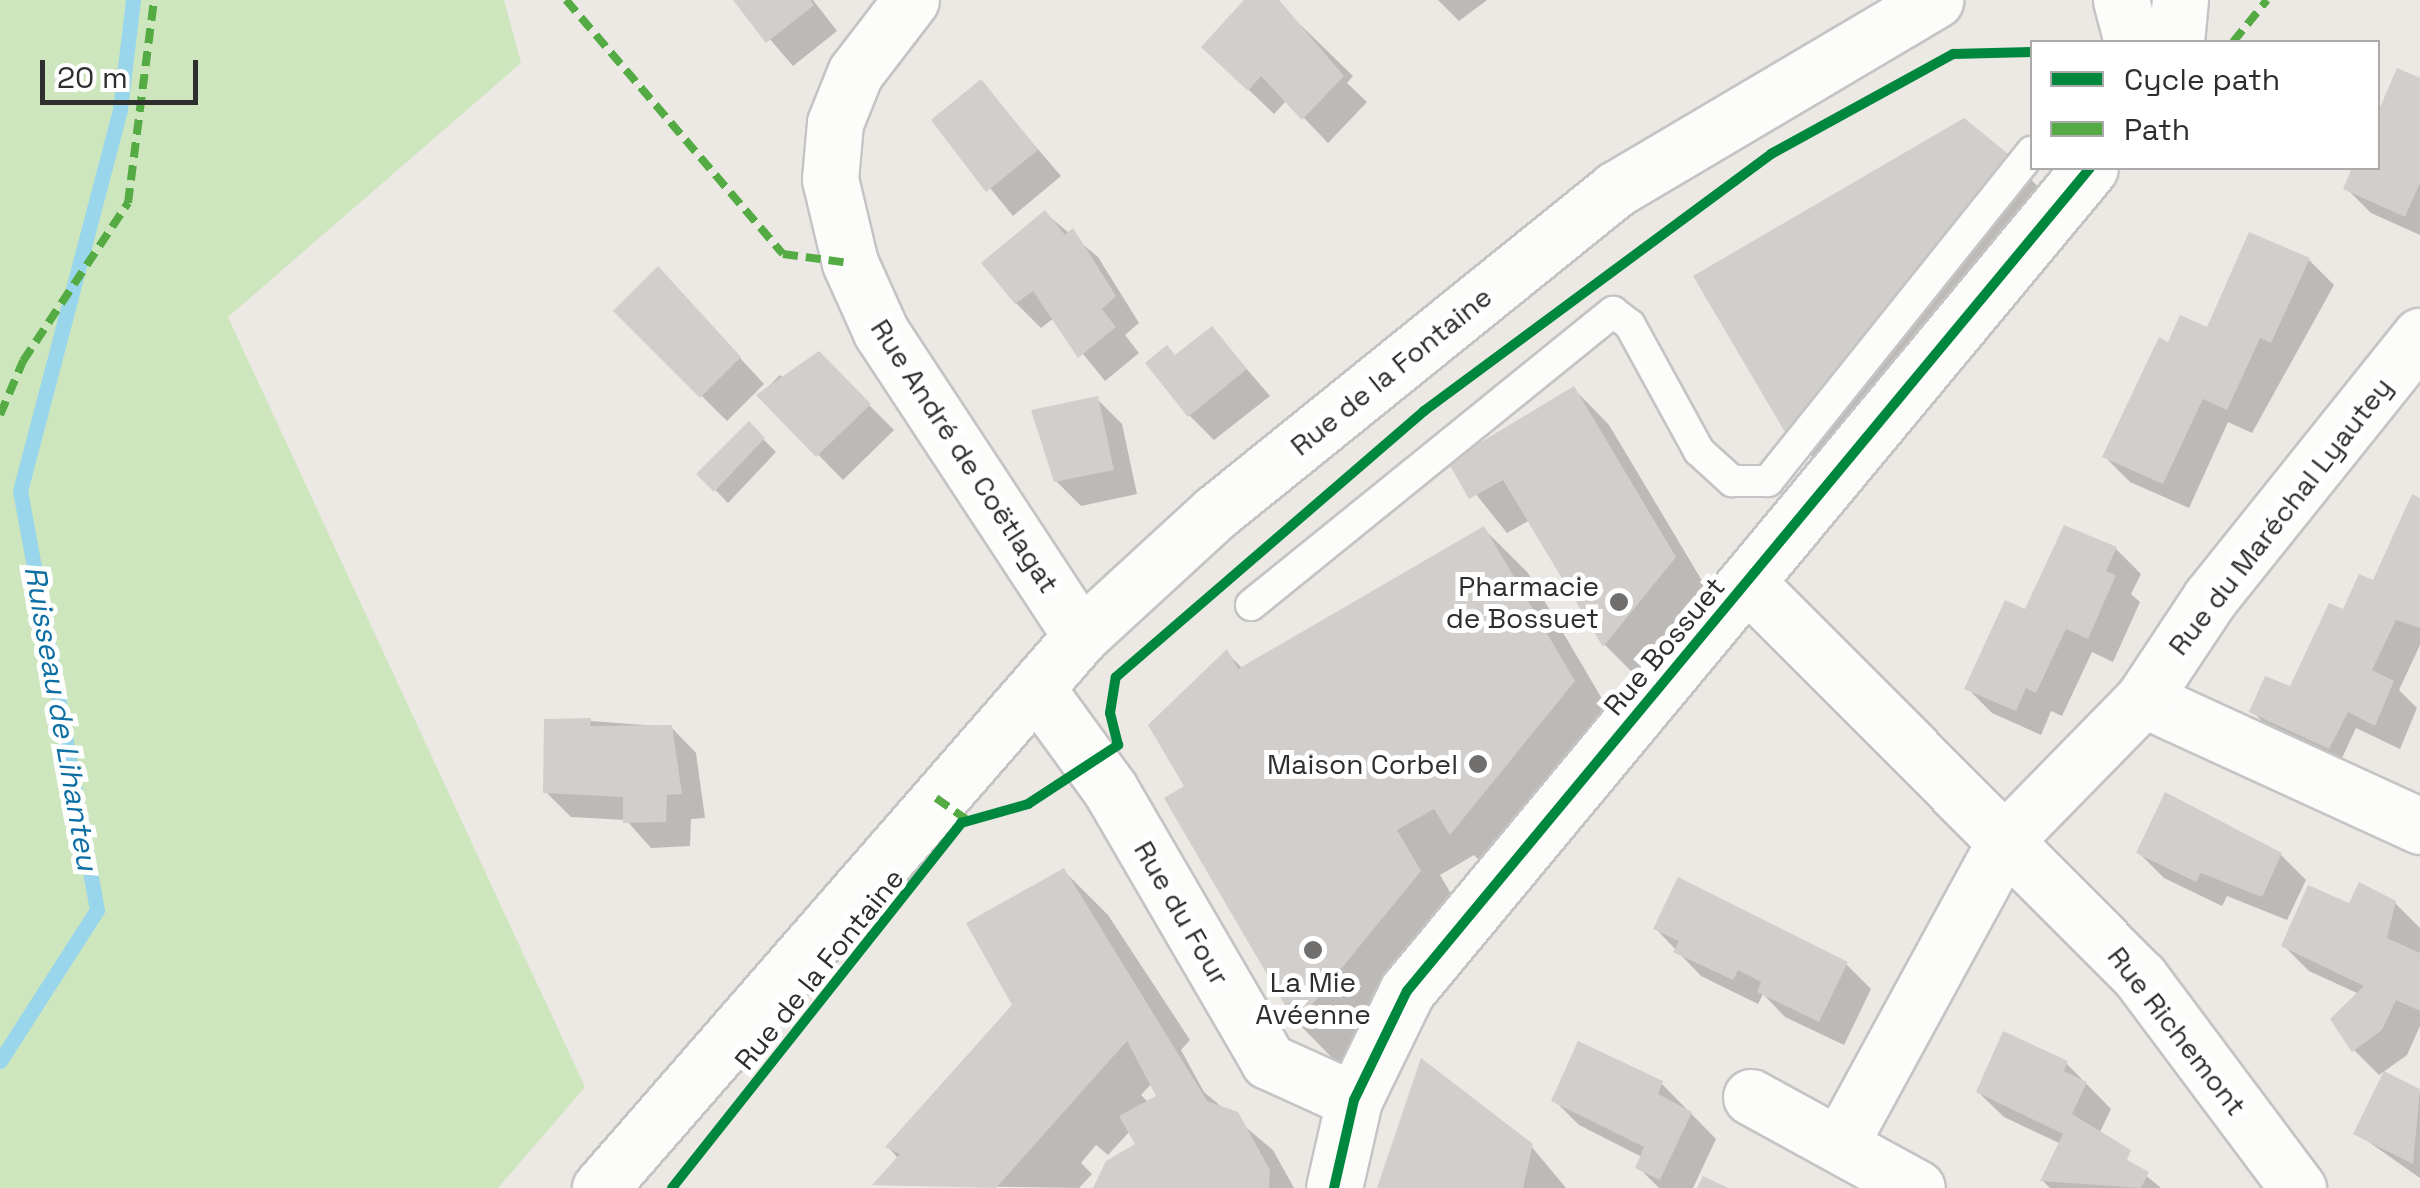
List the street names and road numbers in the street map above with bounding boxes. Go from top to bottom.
street label: Rue de la Fontaine [1284,280,1498,462]
street label: Rue André de Coëtlagat [864,313,1066,599]
street label: Rue du Maréchal Lyautey [2161,370,2399,662]
street label: Rue Bossuet [1597,570,1731,722]
street label: Rue du Four [1127,835,1237,991]
street label: Rue de la Fontaine [728,862,910,1076]
street label: Rue Richemont [2101,940,2253,1122]

